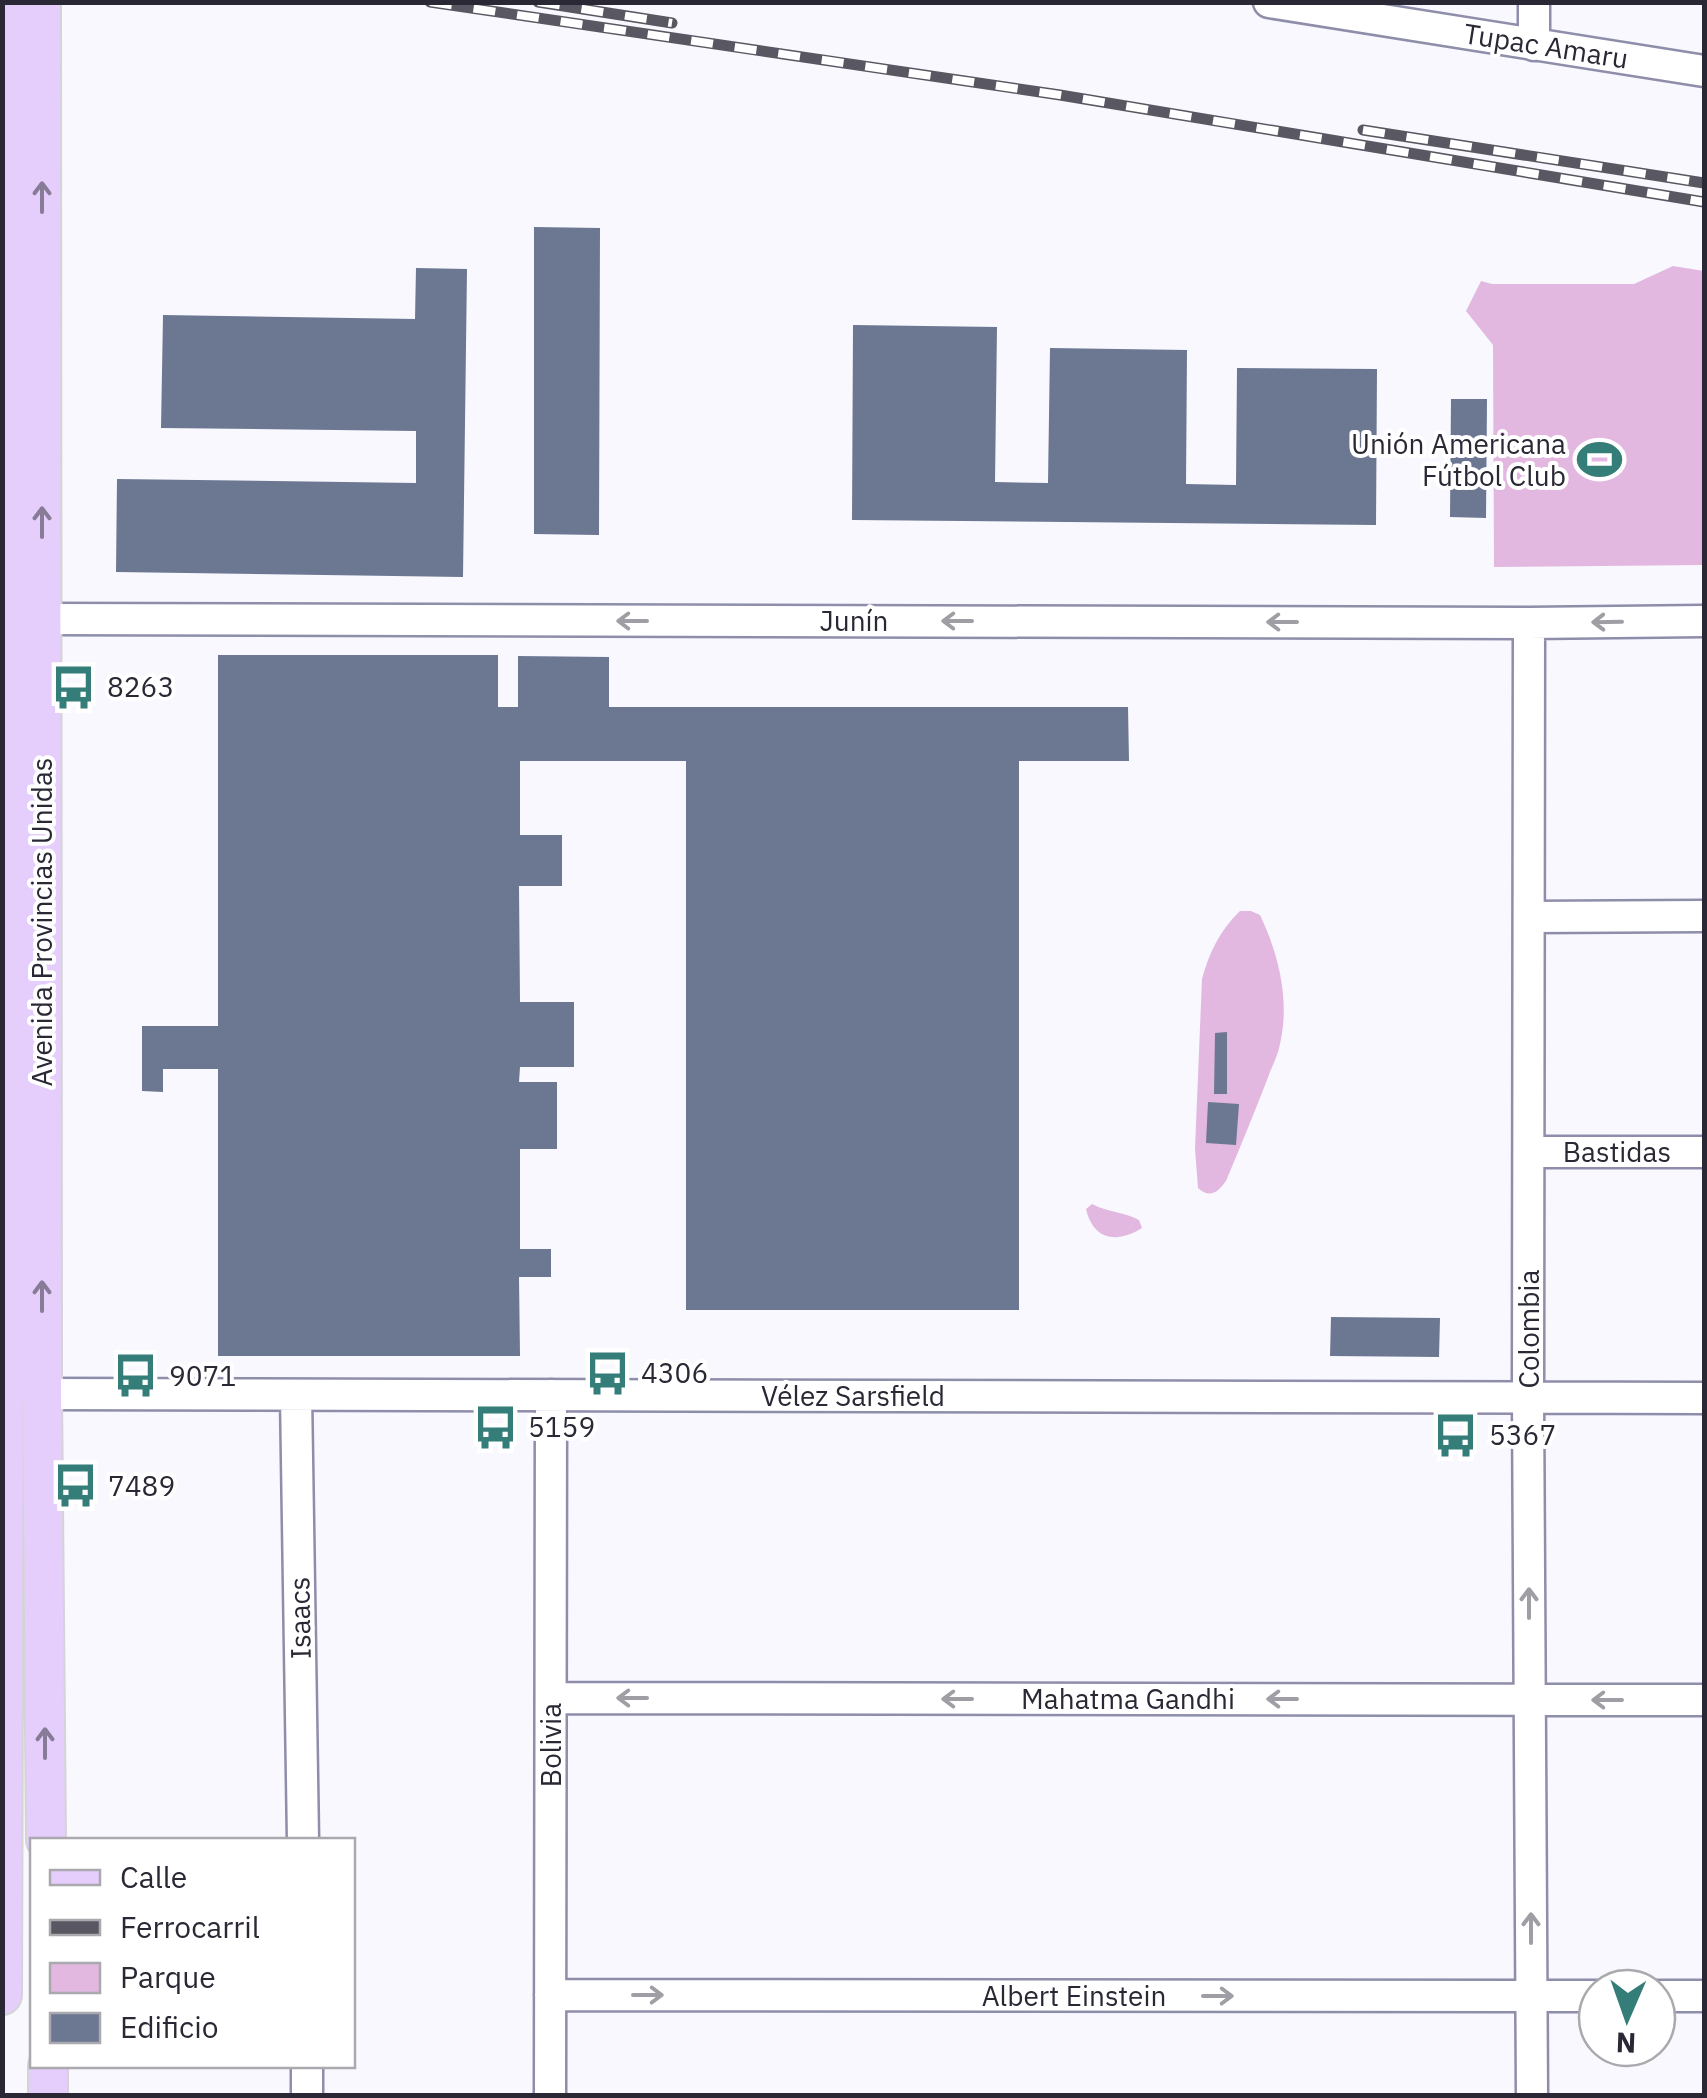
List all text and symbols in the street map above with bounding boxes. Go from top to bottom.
street label: Tupac Amaru [1461,14,1631,77]
one-way arrow [32,181,52,214]
place label: Unión Americana Fútbol Club [1351,425,1566,494]
sports icon: Unión Americana Fútbol Club [1575,436,1623,484]
one-way arrow [32,506,52,538]
street label: Junín [820,602,889,639]
one-way arrow [617,612,650,630]
one-way arrow [942,612,974,630]
one-way arrow [1267,612,1300,632]
one-way arrow [1592,612,1624,632]
bus stop icon: 8263 [50,663,98,711]
place label: 8263 [107,668,174,705]
street label: Avenida Provincias Unidas [23,758,60,1086]
street label: Bastidas [1563,1133,1671,1170]
street label: Colombia [1510,1269,1547,1389]
one-way arrow [32,1281,52,1314]
bus stop icon: 4306 [584,1349,632,1397]
bus stop icon: 9071 [112,1352,160,1400]
place label: 4306 [641,1354,708,1391]
place label: 9071 [169,1357,236,1394]
street label: Vélez Sarsfield [761,1377,945,1414]
bus stop icon: 5159 [471,1403,519,1451]
place label: 5159 [528,1408,595,1445]
bus stop icon: 5367 [1432,1411,1480,1459]
place label: 5367 [1489,1416,1556,1453]
bus stop icon: 7489 [51,1462,99,1510]
place label: 7489 [108,1467,175,1504]
street label: Isaacs [280,1576,319,1660]
one-way arrow [1520,1588,1538,1620]
street label: Mahatma Gandhi [1021,1680,1235,1717]
one-way arrow [617,1688,650,1708]
one-way arrow [942,1690,974,1708]
one-way arrow [1267,1690,1300,1708]
one-way arrow [1592,1690,1624,1710]
street label: Bolivia [532,1703,569,1787]
one-way arrow [36,1728,55,1760]
legend [30,1838,355,2068]
text: Calle [120,1857,187,1896]
text: Ferrocarril [120,1907,260,1946]
one-way arrow [1522,1913,1540,1946]
text: Parque [120,1957,216,1996]
north arrow [1577,1968,1677,2068]
street label: Albert Einstein [982,1977,1166,2014]
one-way arrow [630,1986,663,2004]
one-way arrow [1200,1986,1233,2006]
text: Edificio [120,2007,219,2046]
text: N [1615,2025,1637,2062]

